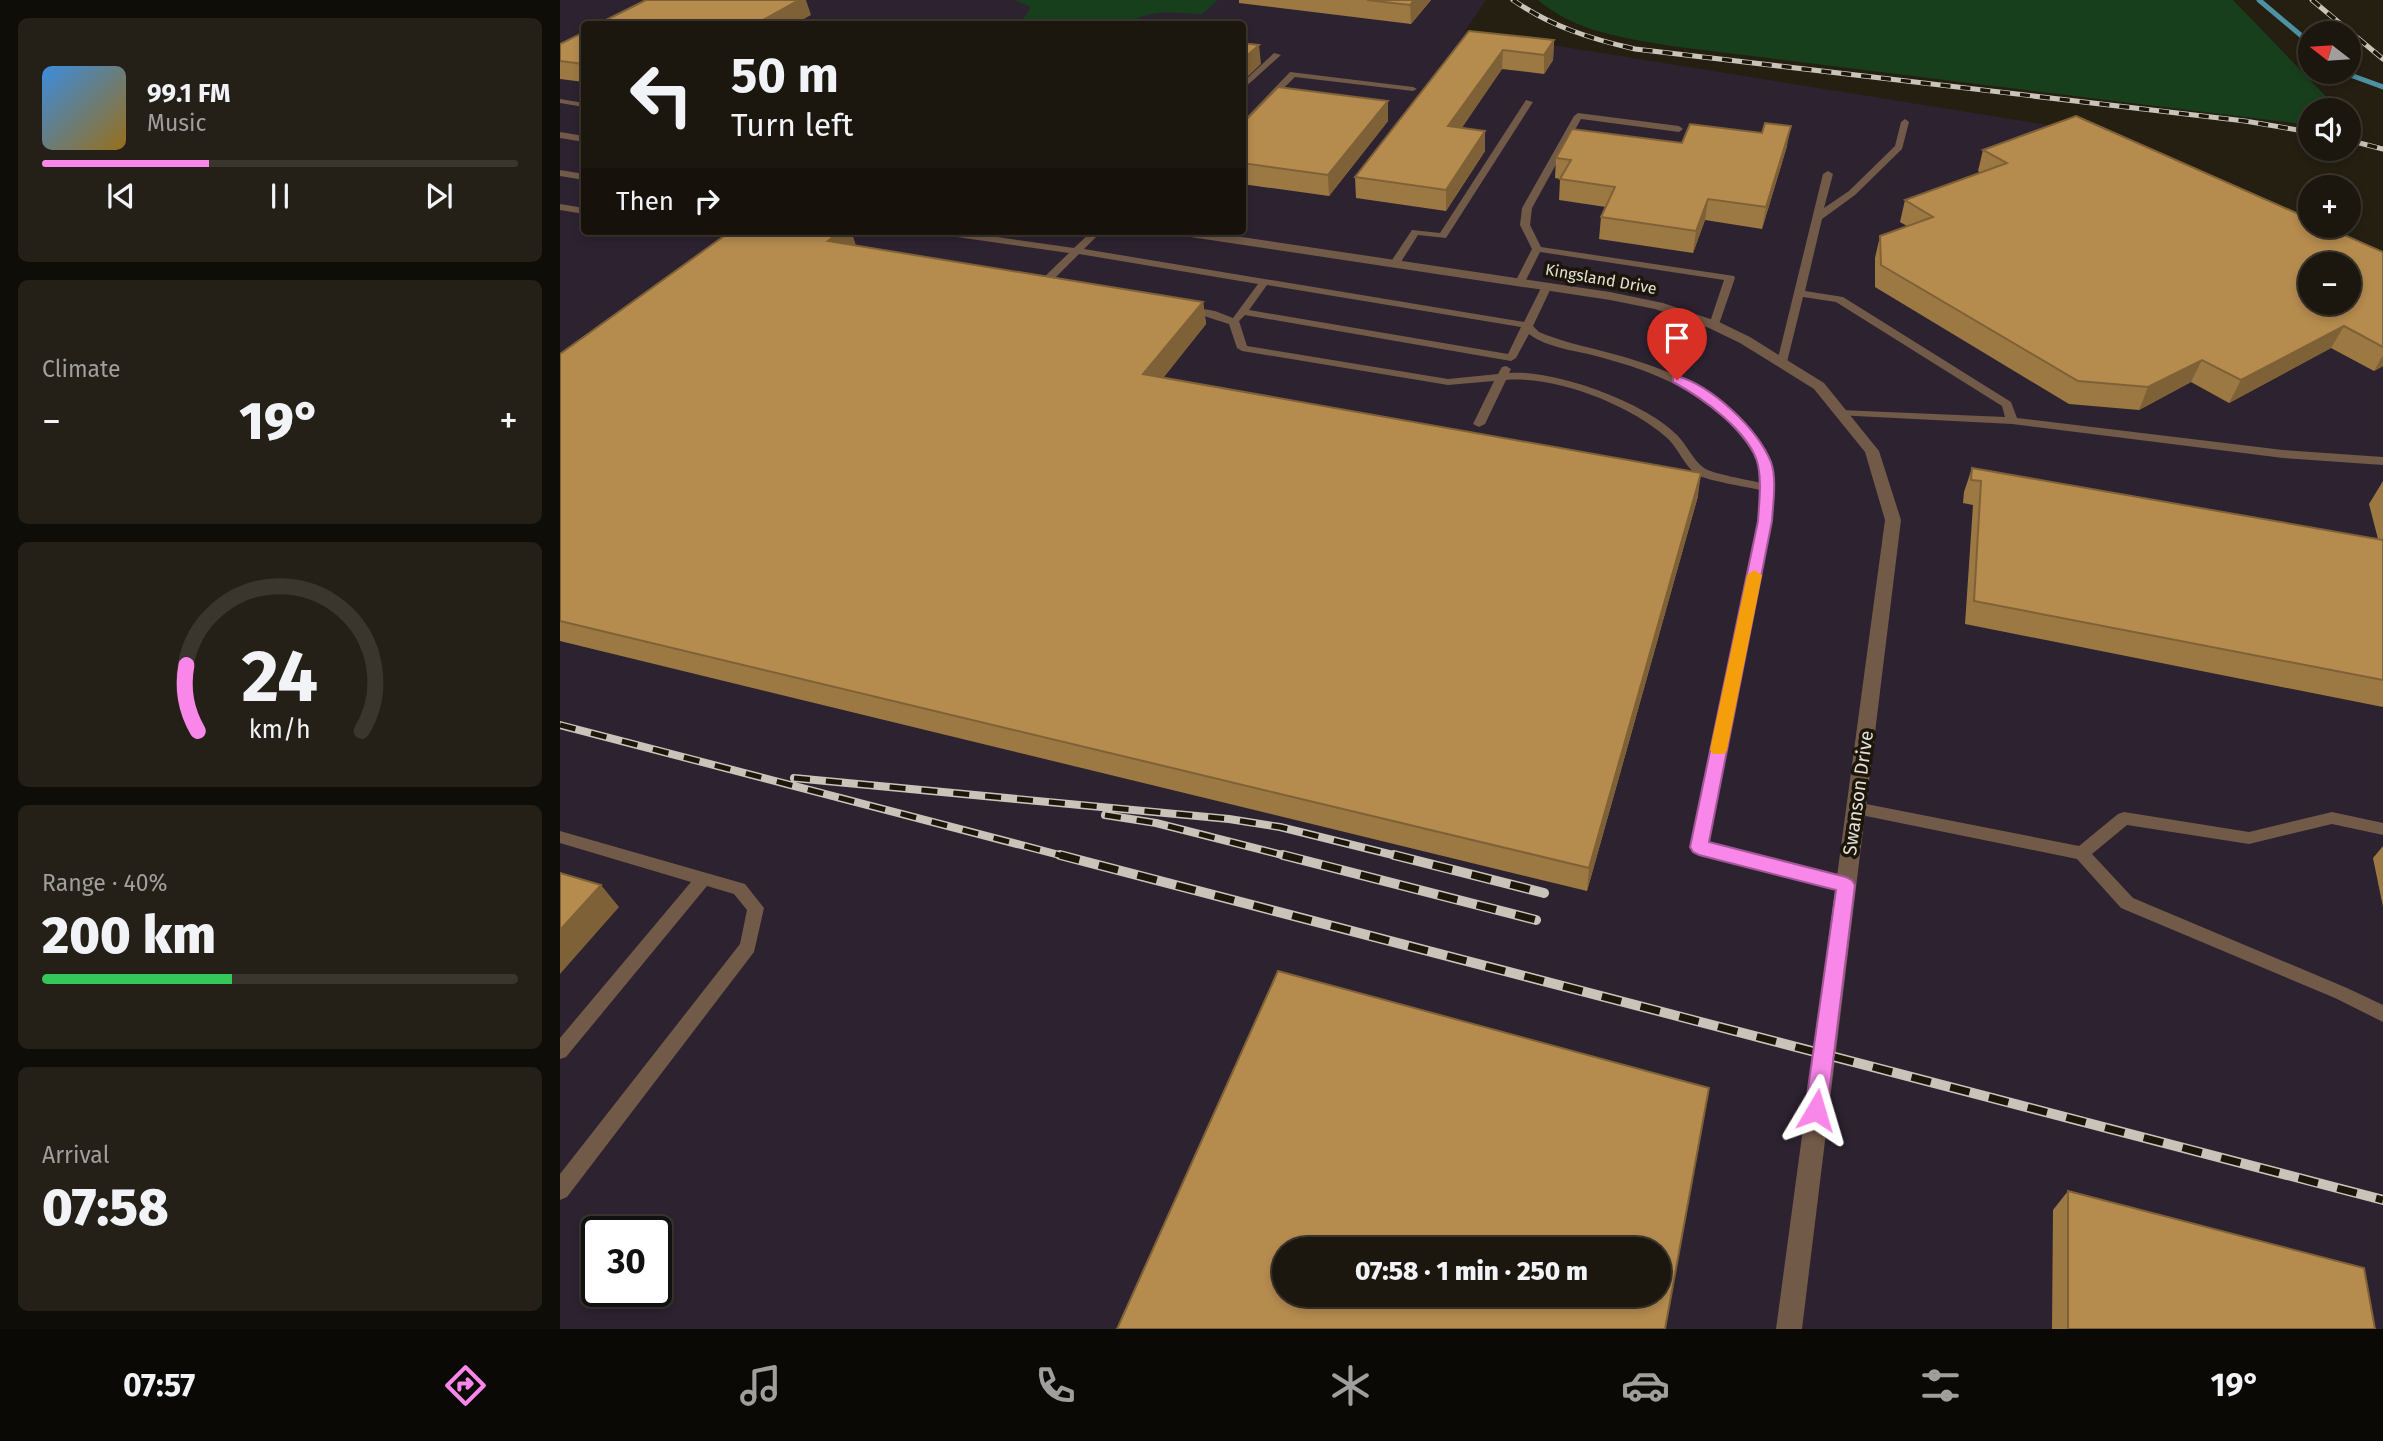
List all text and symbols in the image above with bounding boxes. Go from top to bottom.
north arrow [2298,21,2361,84]
map controls [2298,21,2361,315]
text: 50 m [731,46,839,105]
icon: left [616,49,707,140]
text: 99.1 FM [147,78,230,109]
button: sound [2298,98,2361,161]
text: Turn left [731,106,853,144]
text: Music [147,109,207,137]
button: + [2298,175,2361,238]
icon: previous [102,177,140,215]
icon: pause [261,177,299,215]
icon: next [420,177,458,215]
icon: right [688,182,726,220]
text: Then [616,186,674,217]
button: − [2298,252,2361,315]
street label: Kingsland Drive [1544,260,1658,298]
pin [1647,308,1707,380]
icon: arrive [1658,319,1696,357]
text: Climate [42,355,121,383]
text: 19° [239,390,321,453]
text: − [42,398,61,444]
text: + [499,398,518,444]
text: 24 [242,633,318,720]
text: km/h [249,714,311,744]
street label: Swanson Drive [1838,729,1878,857]
text: Range · 40% [42,869,168,897]
text: 200 km [42,904,216,967]
position arrow [1779,1073,1853,1147]
text: Arrival [42,1141,109,1169]
text: 07:58 [42,1176,169,1239]
speed limit sign: 30 [581,1216,672,1307]
text: 07:58 · 1 min · 250 m [1355,1256,1588,1287]
icon: directions [441,1361,490,1410]
icon: music [736,1361,785,1410]
icon: phone [1031,1361,1080,1410]
icon: climate [1326,1361,1375,1410]
icon: car [1621,1361,1670,1410]
icon: filters [1916,1361,1965,1410]
text: 07:57 [123,1366,195,1404]
text: 19° [2211,1366,2260,1404]

